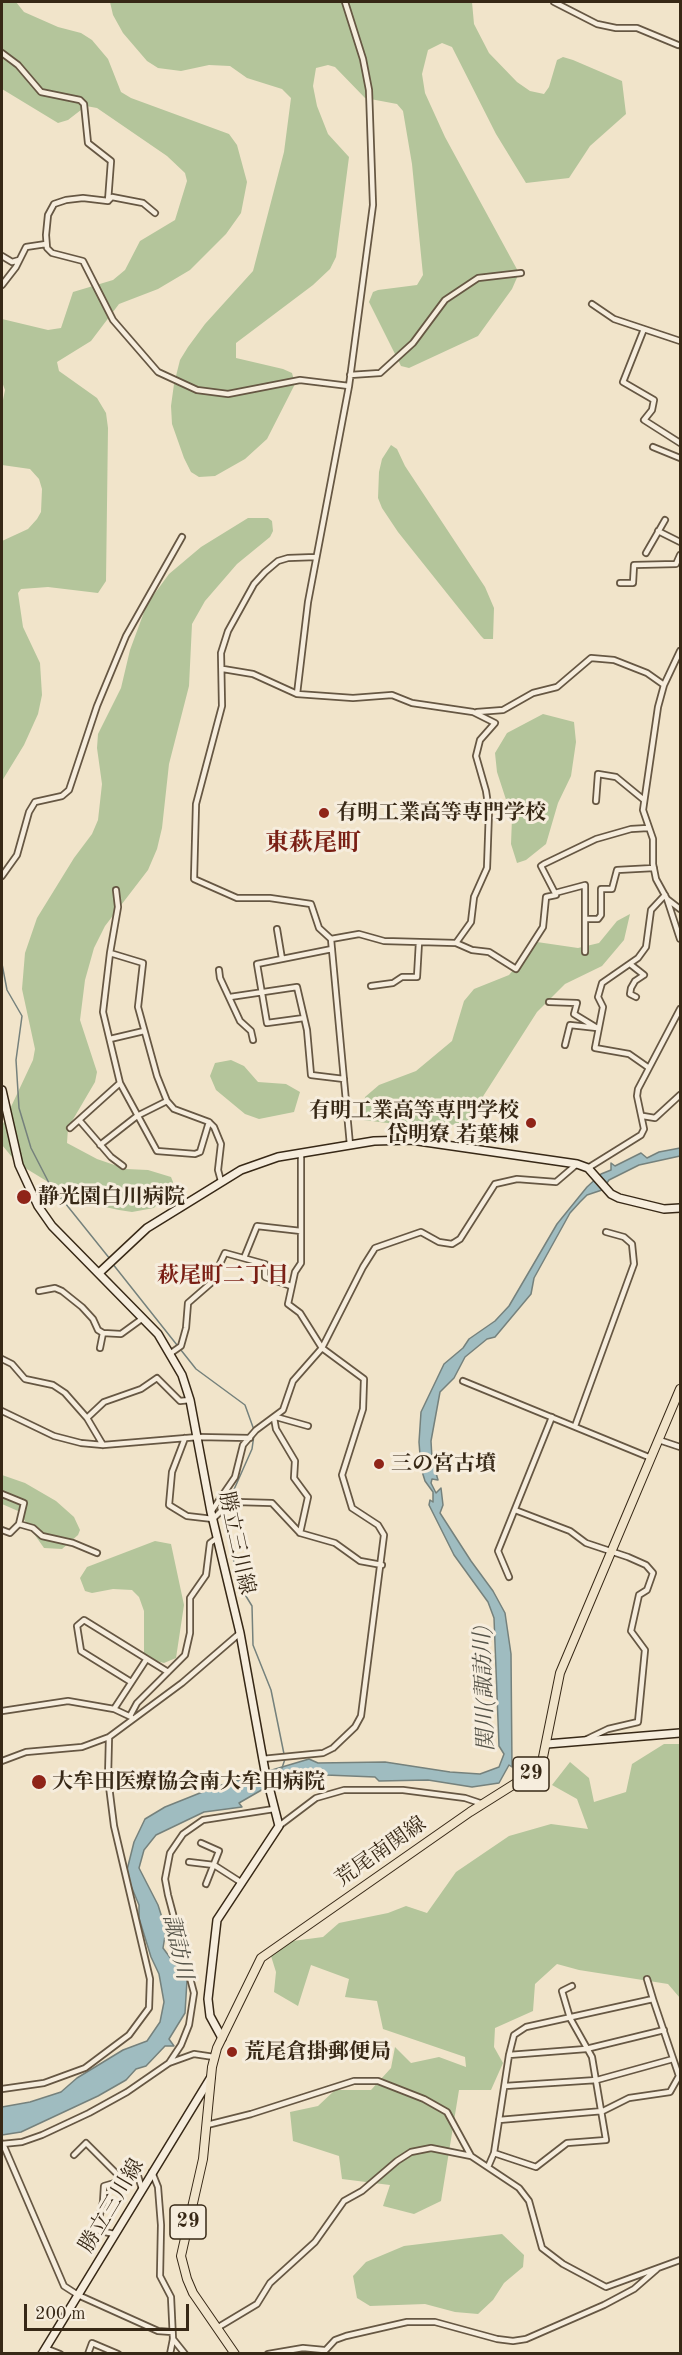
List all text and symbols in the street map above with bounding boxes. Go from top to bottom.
place label: 有明工業高等専門学校 [336,800,546,826]
marker: 有明工業高等専門学校 [317,806,331,820]
district label: 東萩尾町 [265,830,361,858]
place label: 有明工業高等専門学校 岱明寮 若葉棟 [309,1098,519,1148]
marker: 有明工業高等専門学校 岱明寮 若葉棟 [524,1116,538,1130]
place label: 静光園白川病院 [38,1184,185,1210]
marker: 静光園白川病院 [15,1188,33,1206]
district label: 萩尾町二丁目 [157,1263,289,1289]
place label: 三の宮古墳 [391,1451,496,1477]
marker: 三の宮古墳 [372,1457,386,1471]
street label: 勝立三川線 [213,1489,259,1597]
water label: 関川(諏訪川) [470,1624,500,1752]
road number: 29 [513,1757,549,1791]
place label: 大牟田医療協会南大牟田病院 [52,1769,325,1795]
marker: 大牟田医療協会南大牟田病院 [30,1773,48,1791]
street label: 荒尾南関線 [331,1812,431,1892]
water label: 諏訪川 [157,1912,197,1982]
place label: 荒尾倉掛郵便局 [244,2039,391,2065]
marker: 荒尾倉掛郵便局 [225,2045,239,2059]
street label: 勝立三川線 [74,2155,150,2257]
road number: 29 [170,2205,206,2239]
scale bar [27,2292,192,2330]
text: 200 m [35,2305,86,2323]

